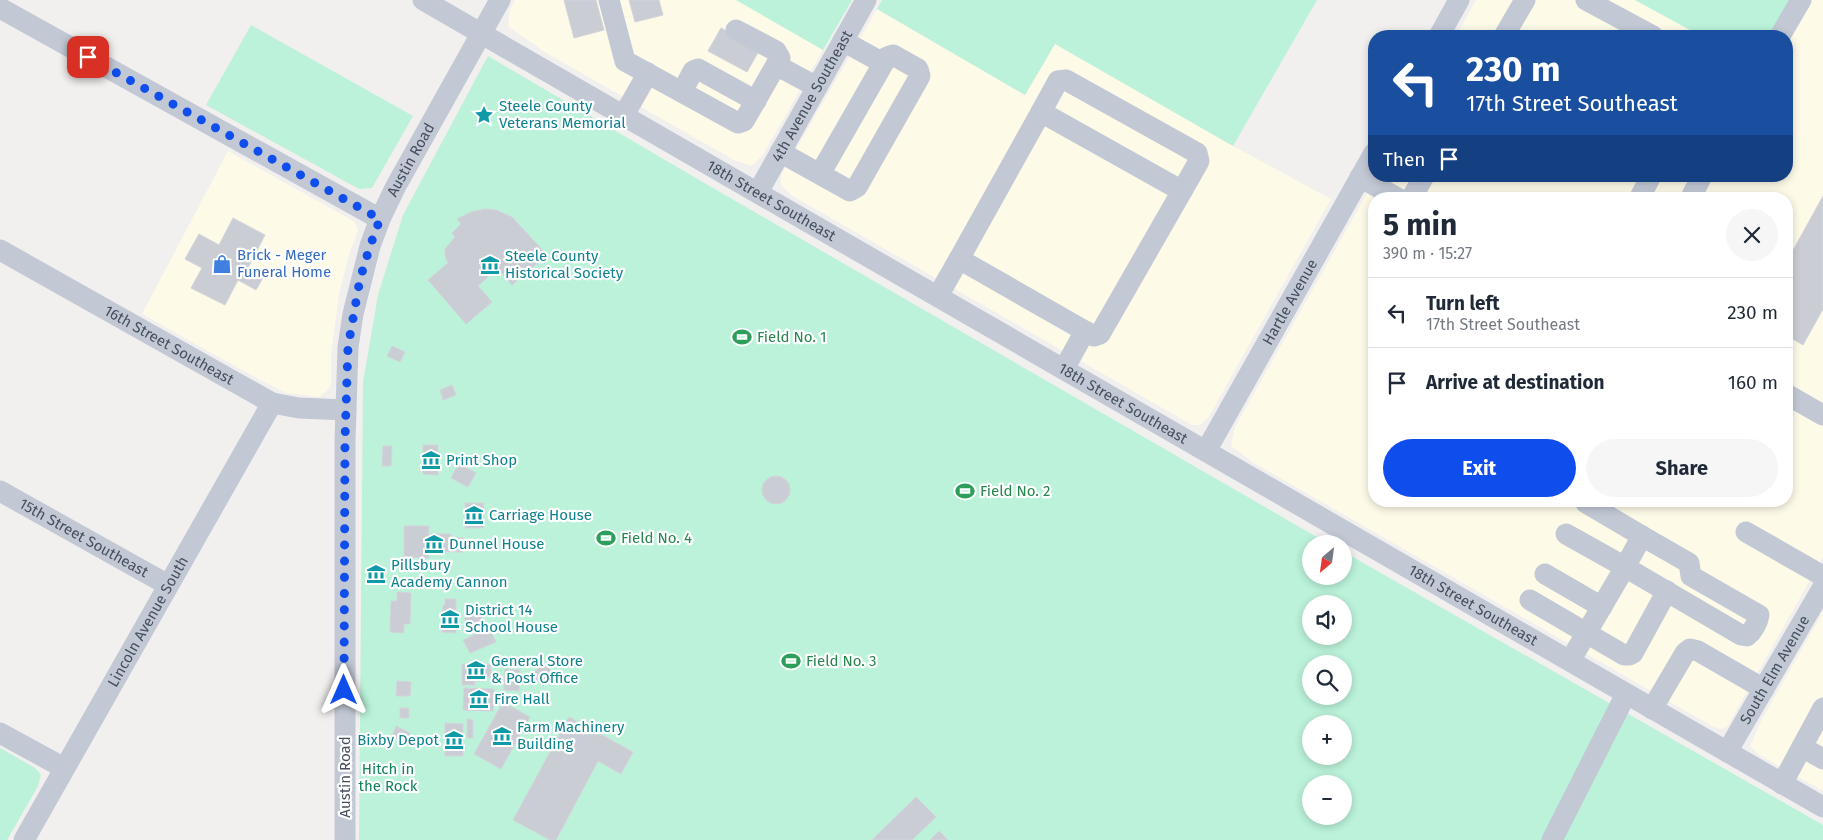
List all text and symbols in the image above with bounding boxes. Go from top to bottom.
street label: 4th Avenue Southeast [768,27,856,165]
pin [67,36,109,78]
icon: arrive [74,43,102,71]
text: 230 m [1466,48,1560,90]
icon: left [1383,50,1448,115]
text: 17th Street Southeast [1466,90,1678,117]
place label: Steele County Veterans Memorial [499,97,626,132]
place icon: Steele County Veterans Memorial [473,104,495,126]
street label: Austin Road [383,120,438,200]
icon: arrive [1435,145,1463,173]
text: Then [1383,148,1425,171]
street label: 18th Street Southeast [704,156,840,245]
text: 5 min [1383,207,1457,243]
button: close [1726,209,1778,261]
text: 390 m · 15:27 [1383,244,1472,263]
place label: Brick - Meger Funeral Home [237,246,331,281]
place label: Steele County Historical Society [505,247,624,282]
shop icon: Brick - Meger Funeral Home [211,253,233,275]
museum icon: Steele County Historical Society [479,254,501,276]
street label: Hartle Avenue [1259,256,1321,348]
text: Turn left [1426,292,1500,315]
icon: left [1383,299,1411,327]
text: 230 m [1727,301,1778,324]
street label: 16th Street Southeast [101,302,238,389]
text: 17th Street Southeast [1426,315,1580,334]
sports icon: Field No. 1 [731,326,753,348]
place label: Field No. 1 [757,328,826,346]
street label: 18th Street Southeast [1055,359,1191,448]
icon: arrive [1383,369,1411,397]
text: Arrive at destination [1426,371,1605,394]
text: 160 m [1728,371,1778,394]
button: Exit [1383,439,1576,497]
button: Share [1586,439,1778,497]
museum icon: Print Shop [420,449,442,471]
place label: Print Shop [446,451,517,469]
sports icon: Field No. 2 [954,480,976,502]
place label: Field No. 2 [980,482,1050,500]
street label: 15th Street Southeast [16,495,152,581]
museum icon: Carriage House [463,504,485,526]
place label: Carriage House [489,506,592,524]
sports icon: Field No. 4 [595,527,617,549]
place label: Field No. 4 [621,529,692,547]
museum icon: Dunnel House [423,533,445,555]
place label: Dunnel House [449,535,544,553]
north arrow [1302,535,1352,585]
map controls [1302,535,1352,825]
street label: Lincoln Avenue South [104,553,192,690]
place label: Pillsbury Academy Cannon [391,556,508,591]
street label: 18th Street Southeast [1405,561,1541,650]
museum icon: Pillsbury Academy Cannon [365,563,387,585]
button: sound [1302,595,1352,645]
place label: District 14 School House [465,601,558,636]
museum icon: District 14 School House [439,608,461,630]
street label: South Elm Avenue [1736,612,1813,728]
sports icon: Field No. 3 [780,650,802,672]
place label: General Store & Post Office [491,652,583,687]
place label: Field No. 3 [806,652,876,670]
button: search [1302,655,1352,705]
museum icon: General Store & Post Office [465,659,487,681]
position arrow [317,663,369,715]
museum icon: Fire Hall [468,688,490,710]
place label: Fire Hall [494,690,550,708]
button: + [1302,715,1352,765]
place label: Farm Machinery Building [517,718,625,753]
museum icon: Farm Machinery Building [491,725,513,747]
museum icon: Bixby Depot [443,729,465,751]
place label: Bixby Depot [357,731,440,749]
street label: Austin Road [336,736,354,818]
park label: Hitch in the Rock [359,760,418,795]
button: − [1302,775,1352,825]

